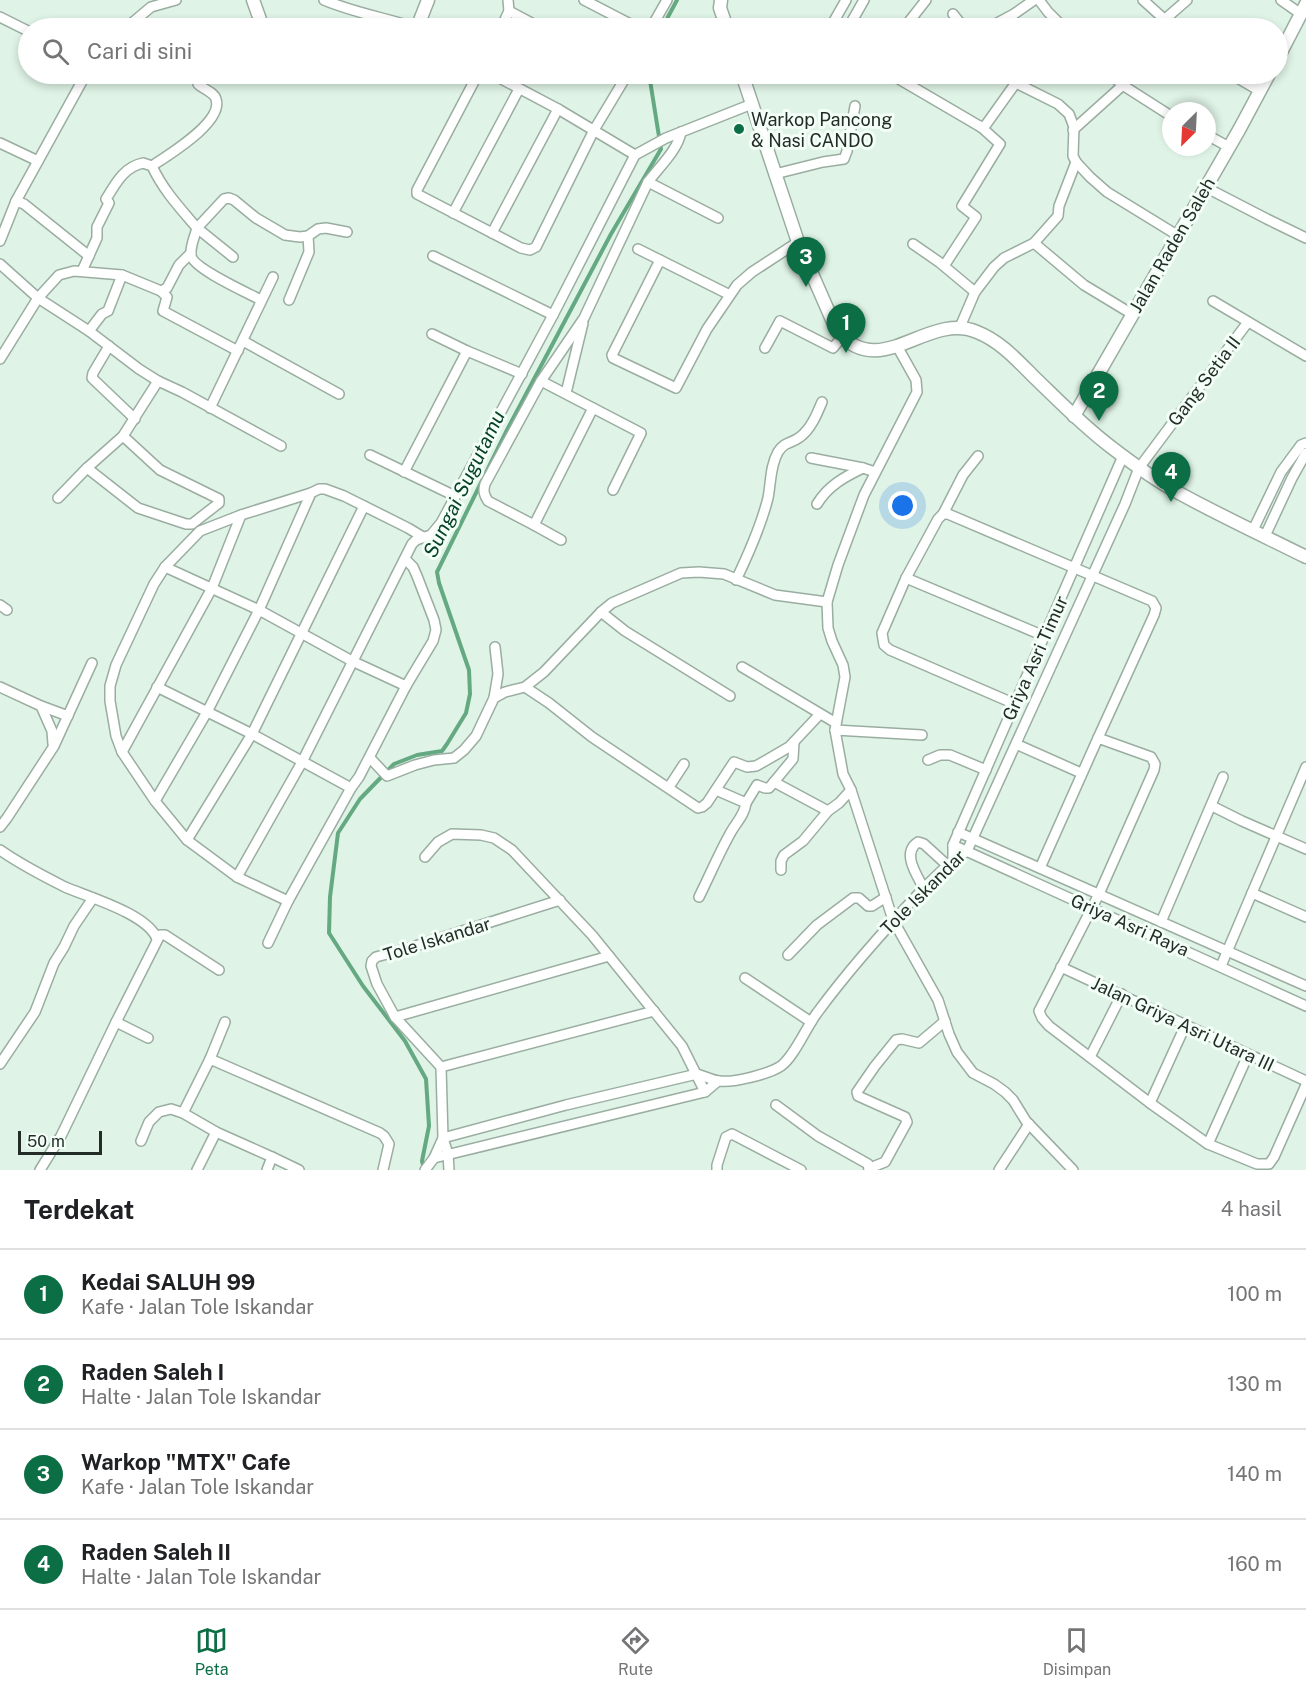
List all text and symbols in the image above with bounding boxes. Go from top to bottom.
search box [18,18,1288,84]
icon: search [39,35,72,68]
text: Cari di sini [87,38,192,64]
north arrow [1162,102,1216,156]
place label: Warkop Pancong & Nasi CANDO [751,109,892,151]
marker: Warkop Pancong & Nasi CANDO [732,122,746,136]
street label: Jalan Raden Saleh [1125,174,1219,316]
pin: 3 [786,238,826,287]
pin: 1 [826,304,866,353]
street label: Gang Setia II [1163,332,1245,430]
pin: 2 [1080,372,1118,421]
water label: Sungai Sugutamu [418,407,510,561]
pin: 4 [1152,452,1190,502]
your location [888,491,917,520]
street label: Griya Asri Timur [998,592,1072,724]
street label: Tole Iskandar [876,845,970,939]
street label: Griya Asri Raya [1068,890,1192,960]
street label: Tole Iskandar [381,913,493,965]
street label: Jalan Griya Asri Utara III [1088,972,1278,1076]
scale bar [18,1128,102,1156]
text: 50 m [27,1132,65,1151]
text: Terdekat [24,1194,134,1225]
text: 4 hasil [1221,1197,1282,1221]
text: Kedai SALUH 99 [81,1269,255,1295]
text: 1 [39,1282,48,1306]
text: 100 m [1227,1282,1282,1306]
text: Kafe · Jalan Tole Iskandar [81,1295,314,1319]
text: Raden Saleh I [81,1359,224,1385]
text: 2 [37,1372,50,1396]
text: 130 m [1227,1372,1282,1396]
text: Halte · Jalan Tole Iskandar [81,1385,321,1409]
text: Warkop "MTX" Cafe [81,1449,291,1475]
text: 3 [37,1462,50,1486]
text: 140 m [1227,1462,1282,1486]
text: Kafe · Jalan Tole Iskandar [81,1475,314,1499]
text: Raden Saleh II [81,1539,231,1565]
text: 4 [37,1552,50,1576]
text: 160 m [1227,1552,1282,1576]
text: Halte · Jalan Tole Iskandar [81,1565,321,1589]
tab: Peta [195,1624,229,1679]
tab: Rute [618,1624,653,1679]
tab: Disimpan [1043,1624,1111,1679]

